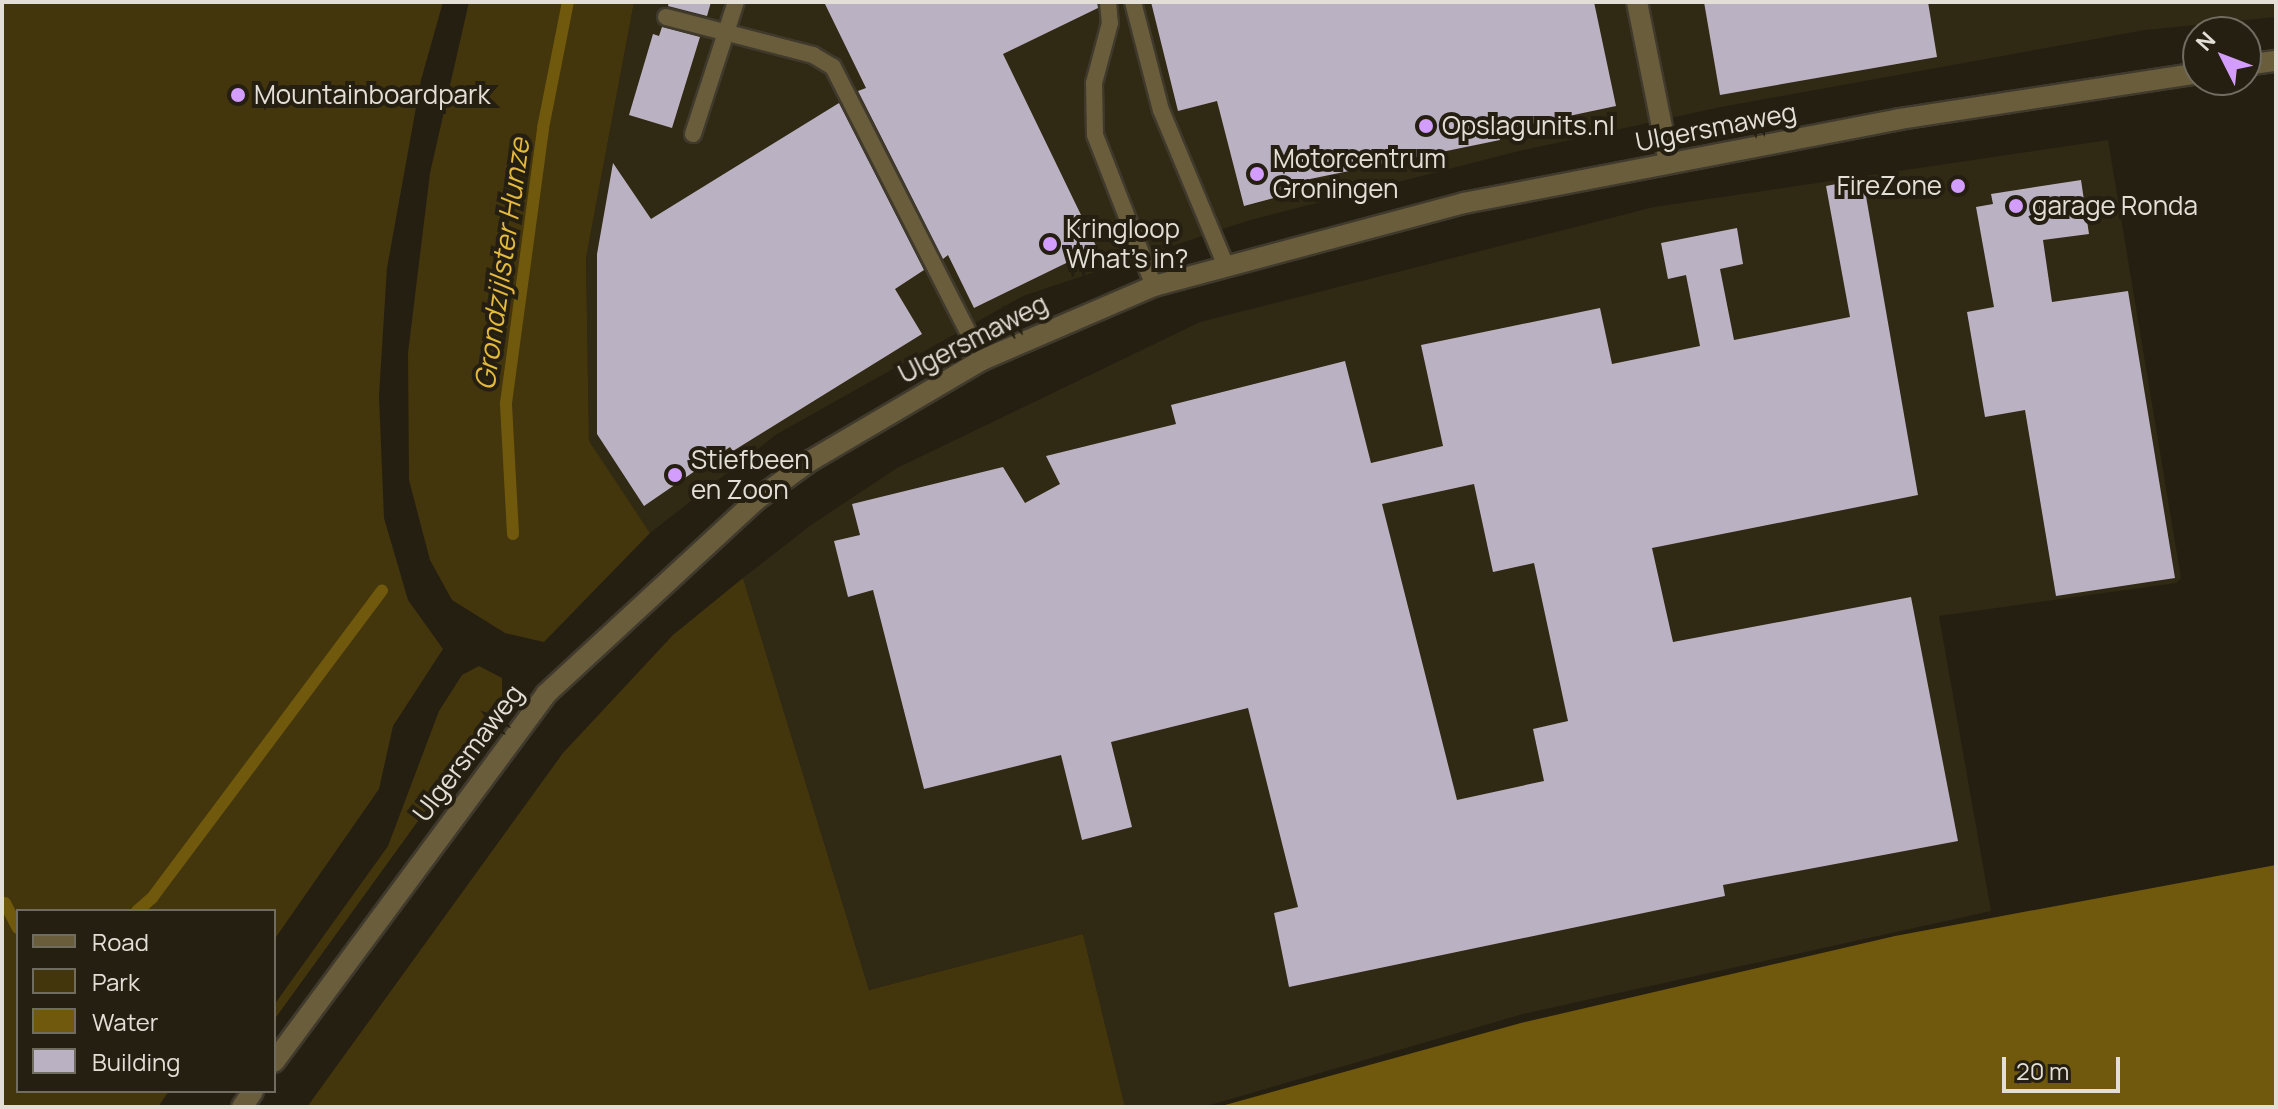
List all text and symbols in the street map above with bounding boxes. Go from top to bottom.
north arrow [2182,16,2262,96]
text: N [2189,25,2222,57]
place label: Mountainboardpark [254,79,490,111]
marker: Mountainboardpark [229,86,247,104]
street label: Ulgersmaweg [1633,96,1799,158]
place label: Opslagunits.nl [1442,110,1615,142]
marker: Opslagunits.nl [1417,117,1435,135]
water label: Grondzijlster Hunze [467,136,535,392]
place label: Motorcentrum Groningen [1273,143,1446,204]
marker: Motorcentrum Groningen [1248,165,1266,183]
place label: FireZone [1837,170,1942,202]
marker: FireZone [1949,177,1967,195]
place label: garage Ronda [2032,190,2198,222]
marker: garage Ronda [2007,197,2025,215]
place label: Kringloop What's in? [1066,213,1188,274]
marker: Kringloop What's in? [1041,235,1059,253]
street label: Ulgersmaweg [893,288,1053,390]
place label: Stiefbeen en Zoon [691,444,810,506]
marker: Stiefbeen en Zoon [666,466,684,484]
street label: Ulgersmaweg [406,678,530,828]
legend [16,909,276,1093]
text: Road [92,925,149,958]
text: Park [92,965,140,998]
text: Water [92,1005,159,1038]
scale bar [2006,1041,2124,1091]
text: Building [92,1045,180,1078]
text: 20 m [2016,1054,2069,1087]

